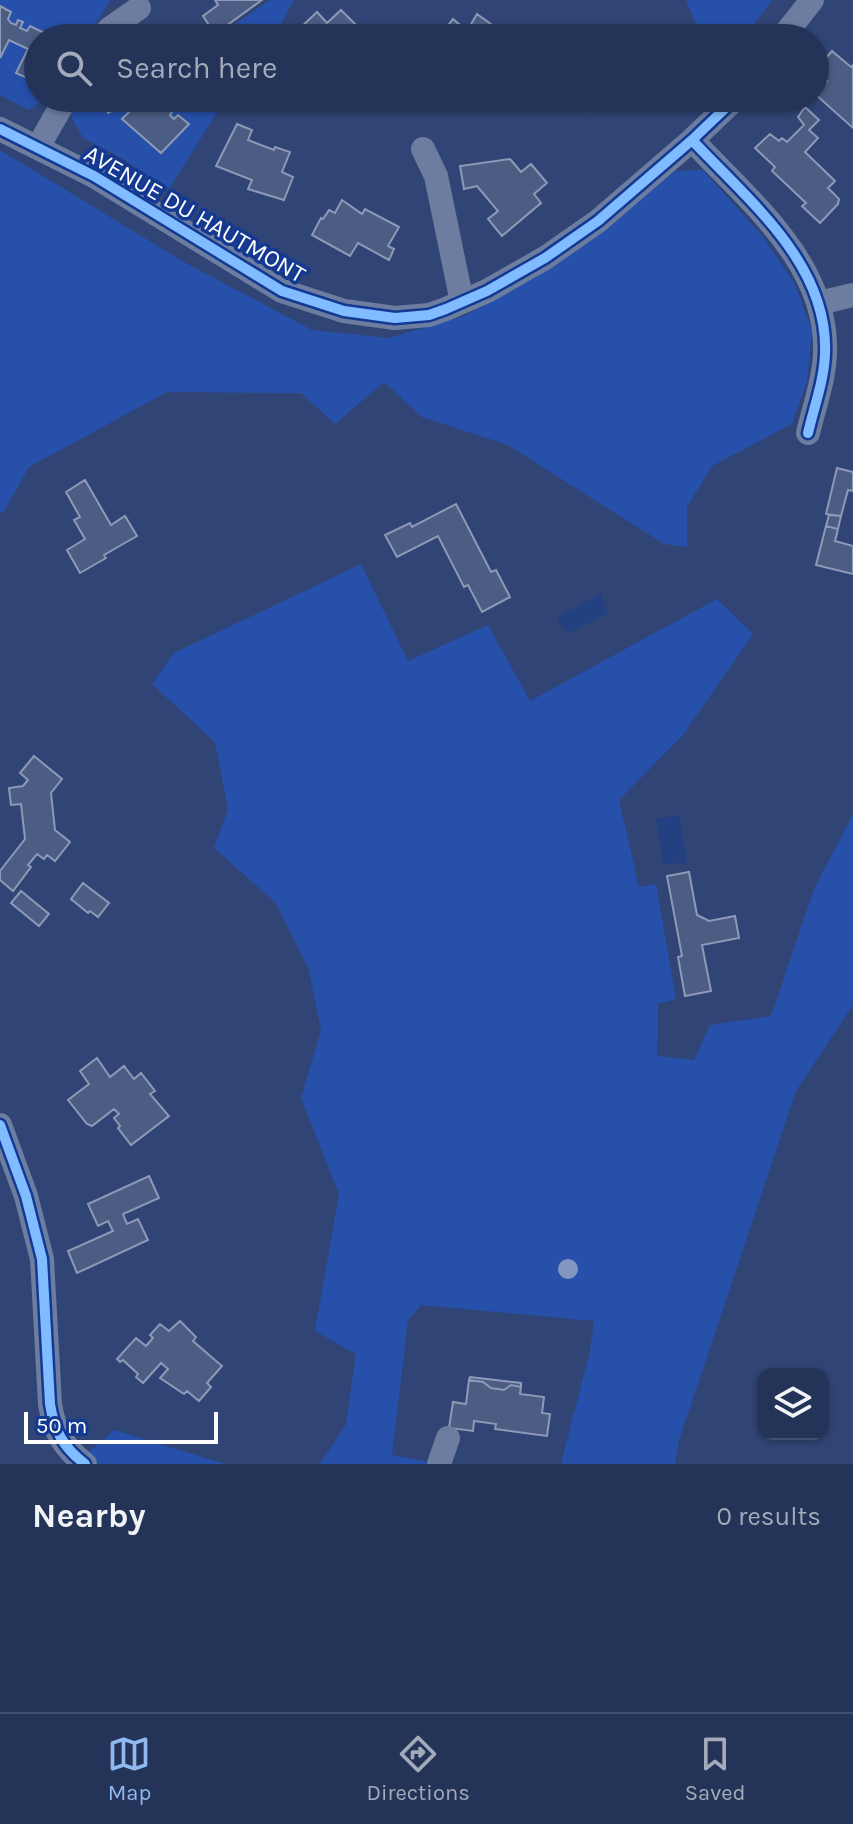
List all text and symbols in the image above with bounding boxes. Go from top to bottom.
search box [24,24,829,112]
icon: search [52,46,96,90]
text: Search here [116,50,277,86]
street label: AVENUE DU HAUTMONT [80,139,310,289]
map controls [757,1368,829,1440]
button: layers [757,1368,829,1440]
scale bar [24,1408,218,1444]
text: 50 m [36,1413,87,1439]
text: Nearby [32,1496,146,1536]
text: 0 results [717,1501,821,1532]
tab: Map [107,1732,151,1806]
tab: Directions [366,1732,470,1806]
tab: Saved [685,1732,746,1806]

